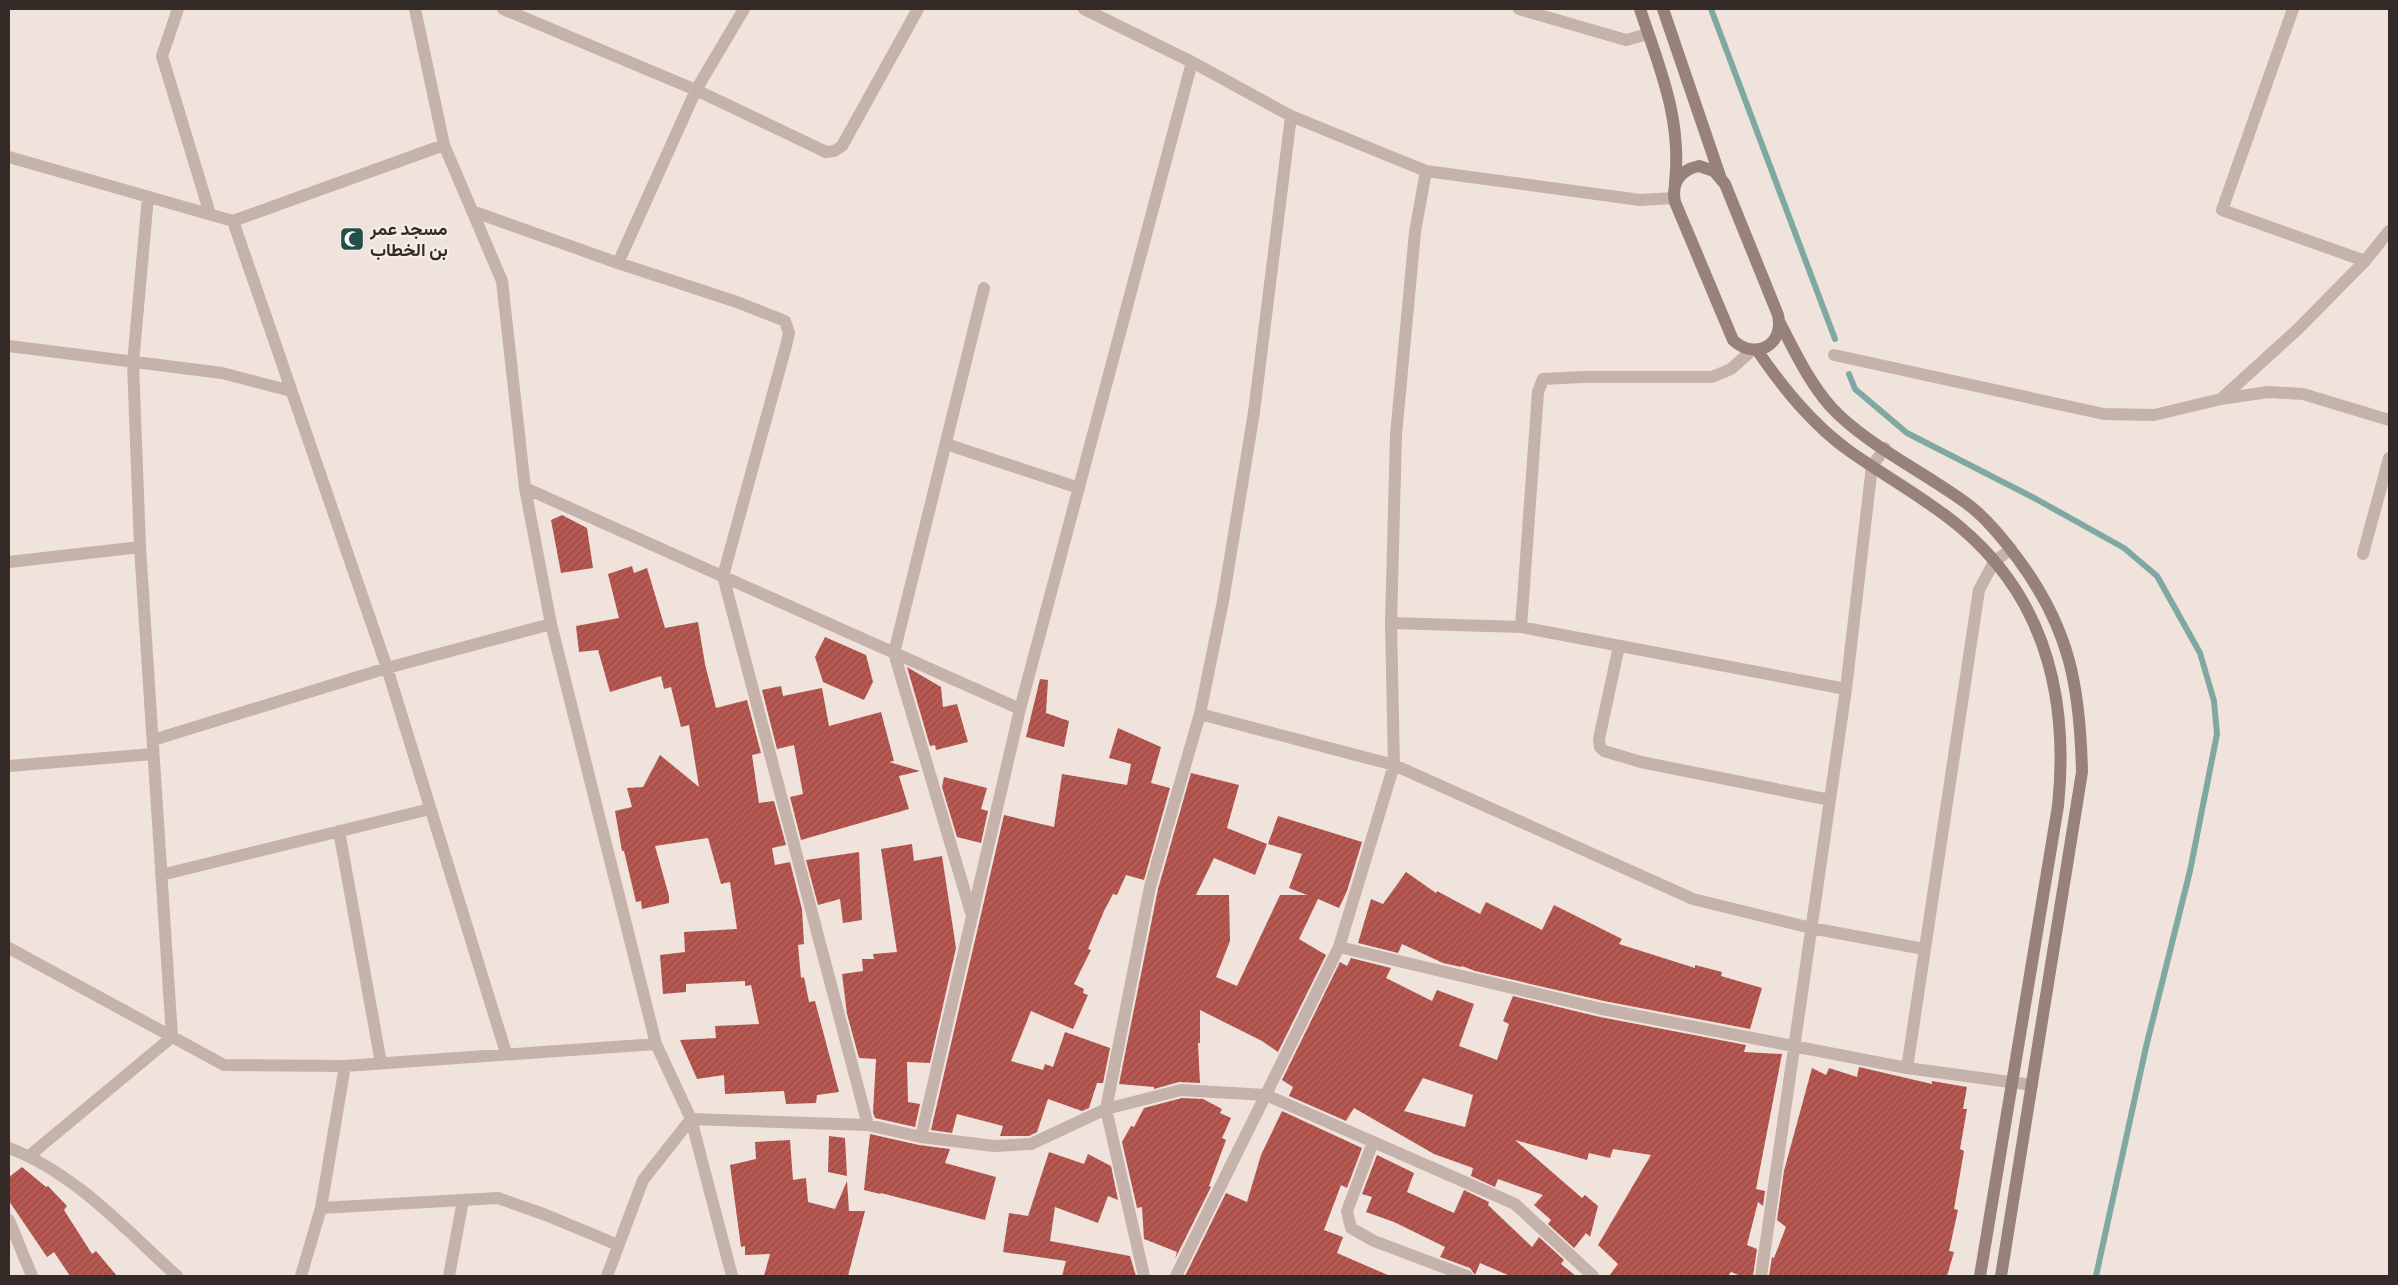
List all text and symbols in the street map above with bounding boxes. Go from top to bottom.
place label: مسجد عمر بن الخطاب [369,216,448,261]
mosque icon: مسجد عمر بن الخطاب [339,226,365,252]

